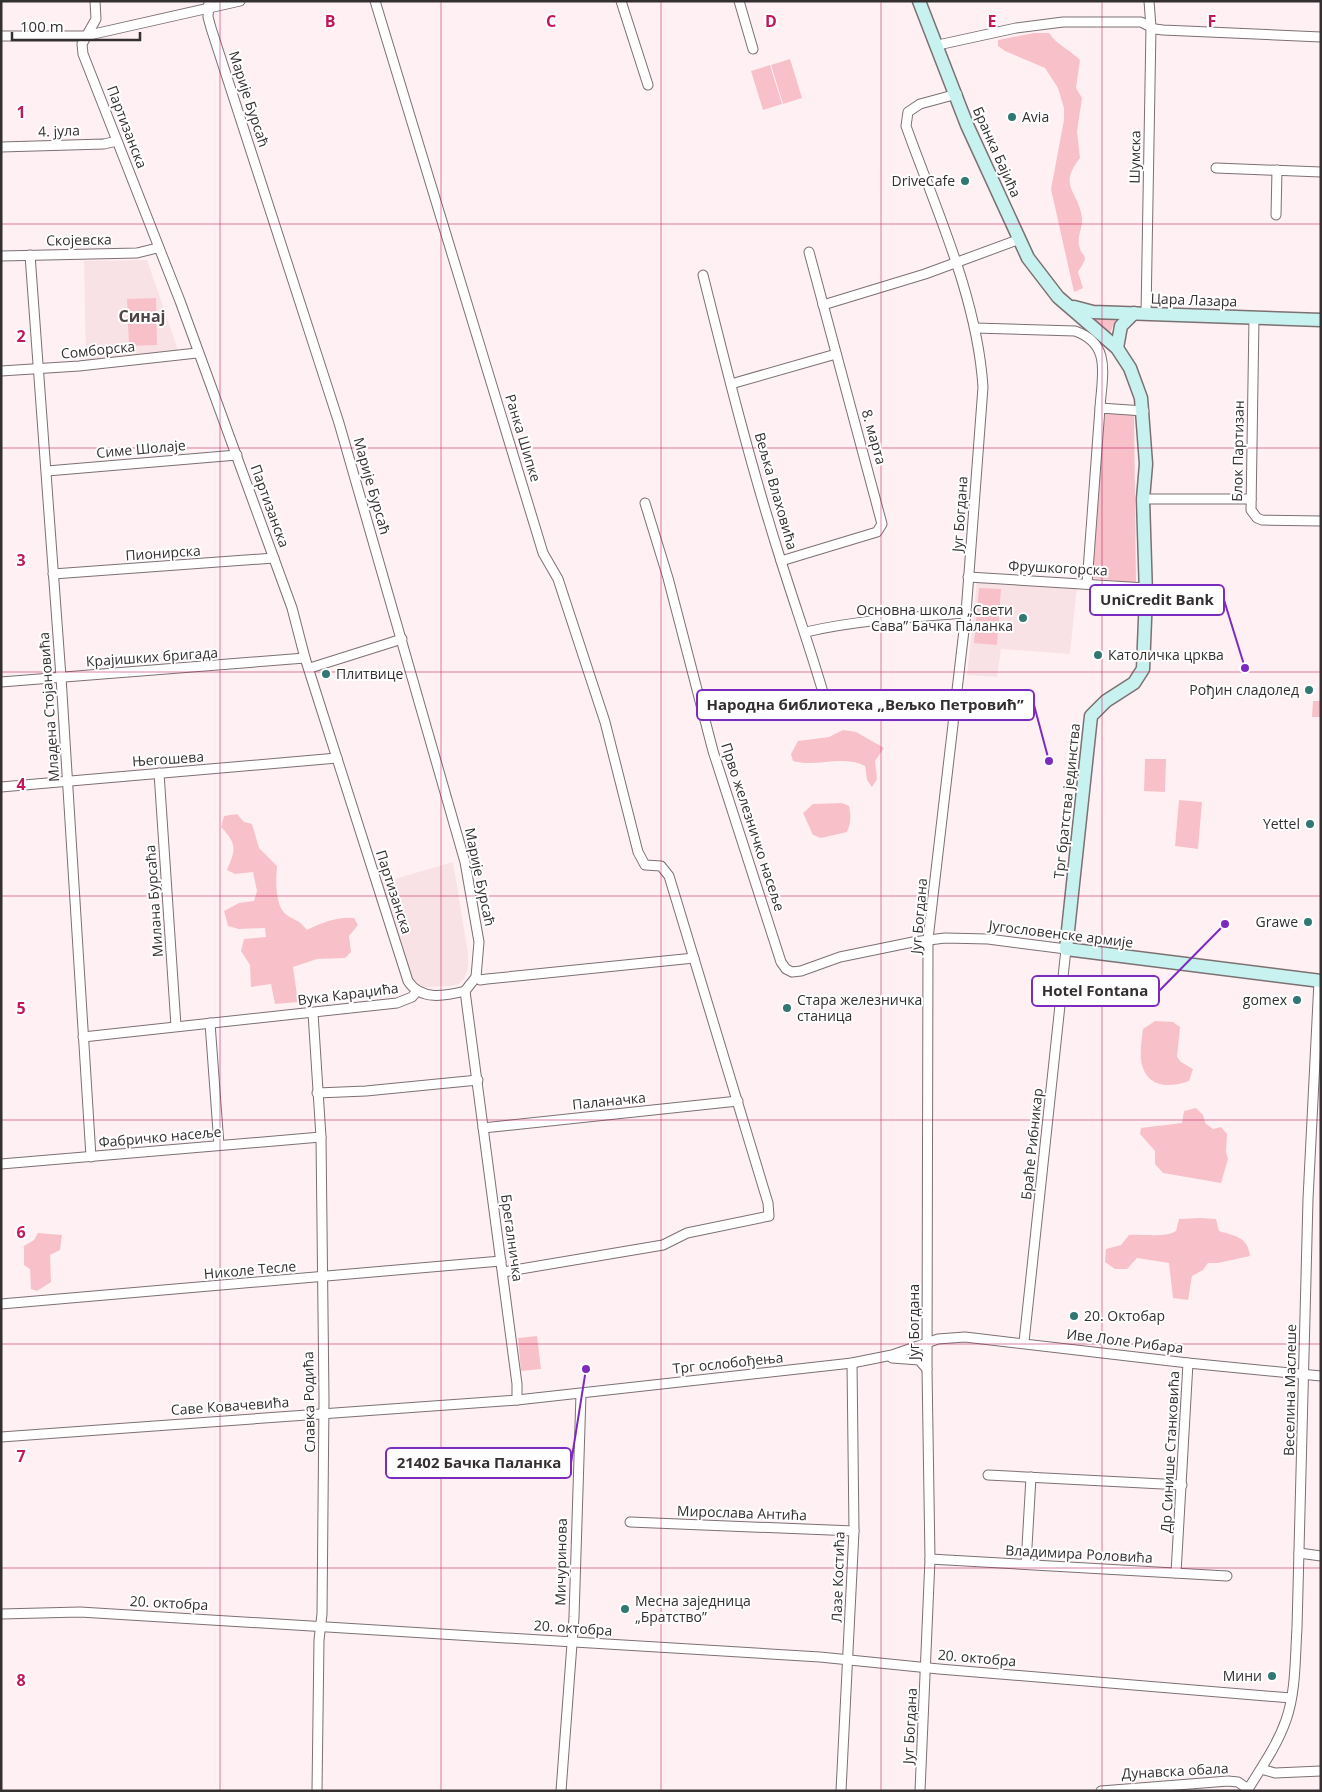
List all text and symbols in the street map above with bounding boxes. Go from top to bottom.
scale bar [12,10,140,42]
text: B [325,10,335,32]
text: C [546,10,556,32]
text: D [765,10,777,32]
text: E [988,10,997,32]
text: F [1208,10,1216,32]
text: 100 m [20,16,64,36]
street label: Марије Бурсаћ [225,48,274,149]
street label: Партизанска [103,83,152,171]
text: 1 [16,101,26,123]
street label: Бранка Бајића [969,103,1026,200]
place label: Avia [1022,107,1049,126]
marker: Avia [1006,111,1018,123]
street label: 4. јула [38,120,80,141]
street label: Шумска [1125,130,1144,184]
place label: DriveCafe [892,171,955,190]
marker: DriveCafe [959,175,971,187]
street label: Скојевска [46,229,112,250]
street label: Цара Лазара [1150,288,1238,311]
district label: Синај [119,305,165,327]
text: 2 [16,325,26,347]
street label: Сомборска [60,336,136,363]
street label: Ранка Шипке [501,392,546,484]
street label: Блок Партизан [1227,400,1248,502]
street label: 8. марта [858,407,891,467]
street label: Вељка Влаховића [751,430,802,552]
street label: Симе Шолаје [96,435,187,462]
street label: Марије Бурсаћ [350,435,395,537]
street label: Партизанска [247,462,294,550]
street label: Југ Богдана [947,475,972,554]
street label: Пионирска [125,540,201,565]
text: 3 [16,549,26,571]
street label: Фрушкогорска [1008,555,1108,580]
callout: UniCredit Bank [1090,585,1224,615]
text: UniCredit Bank [1100,589,1215,609]
place label: Основна школа „Свети Сава” Бачка Паланка [856,600,1013,635]
marker: Основна школа „Свети Сава” Бачка Паланка [1017,612,1029,624]
street label: Младена Стојановића [34,631,63,783]
street label: Крајишких бригада [85,642,219,671]
place label: Католичка црква [1108,645,1224,664]
marker: Католичка црква [1092,649,1104,661]
place label: Плитвице [336,664,403,683]
marker: Плитвице [320,668,332,680]
place label: Рођин сладолед [1189,680,1299,699]
marker: Рођин сладолед [1303,684,1315,696]
callout: Народна библиотека „Вељко Петровић” [697,690,1034,720]
text: Народна библиотека „Вељко Петровић” [706,694,1024,714]
street label: Трг братства јединства [1049,722,1084,880]
street label: Прво железничко насеље [717,740,790,914]
street label: Његошева [131,747,204,770]
text: 4 [16,773,26,795]
place label: Yettel [1263,814,1300,833]
marker: Yettel [1304,818,1316,830]
street label: Марије Бурсаћ [461,826,500,928]
street label: Милана Бурсаћа [140,844,167,958]
street label: Партизанска [372,847,417,936]
street label: Југ Богдана [906,877,931,957]
place label: Grawe [1256,912,1298,931]
street label: Југословенске армије [986,915,1135,952]
marker: Grawe [1302,916,1314,928]
callout: Hotel Fontana [1032,976,1159,1006]
street label: Вука Караџића [296,978,399,1009]
text: Hotel Fontana [1042,980,1148,1000]
place label: Стара железничка станица [797,990,922,1025]
place label: gomex [1243,990,1288,1009]
marker: gomex [1291,994,1303,1006]
text: 5 [16,997,26,1019]
marker: Стара железничка станица [781,1002,793,1014]
street label: Паланачка [571,1087,647,1114]
street label: Браће Рибникар [1016,1087,1047,1201]
street label: Фабричко насеље [98,1122,222,1151]
street label: Брегалничка [497,1193,528,1283]
text: 6 [16,1221,26,1243]
street label: Николе Тесле [203,1256,297,1283]
street label: Југ Богдана [904,1284,923,1362]
place label: 20. Октобар [1084,1306,1165,1325]
marker: 20. Октобар [1068,1310,1080,1322]
street label: Иве Лоле Рибара [1065,1324,1185,1357]
street label: Веселина Маслеше [1279,1324,1300,1456]
street label: Трг ослобођења [672,1347,784,1378]
street label: Славка Родића [298,1351,319,1453]
street label: Др Синише Станковића [1156,1370,1183,1533]
street label: Саве Ковачевића [170,1392,290,1419]
text: 7 [16,1445,26,1467]
callout: 21402 Бачка Паланка [386,1448,571,1478]
text: 21402 Бачка Паланка [397,1452,561,1472]
street label: Мирослава Антића [677,1501,807,1524]
street label: Мичуринова [550,1518,571,1606]
street label: Лазе Костића [826,1531,849,1623]
street label: Владимира Роловића [1005,1540,1153,1567]
street label: 20. октобра [129,1591,209,1614]
place label: Месна заједница „Братство” [635,1591,751,1626]
marker: Месна заједница „Братство” [619,1603,631,1615]
street label: 20. октобра [533,1615,613,1640]
street label: 20. октобра [937,1645,1017,1670]
place label: Мини [1223,1666,1262,1685]
text: 8 [16,1669,26,1691]
marker: Мини [1266,1670,1278,1682]
street label: Југ Богдана [898,1688,921,1766]
street label: Дунавска обала [1121,1758,1229,1783]

